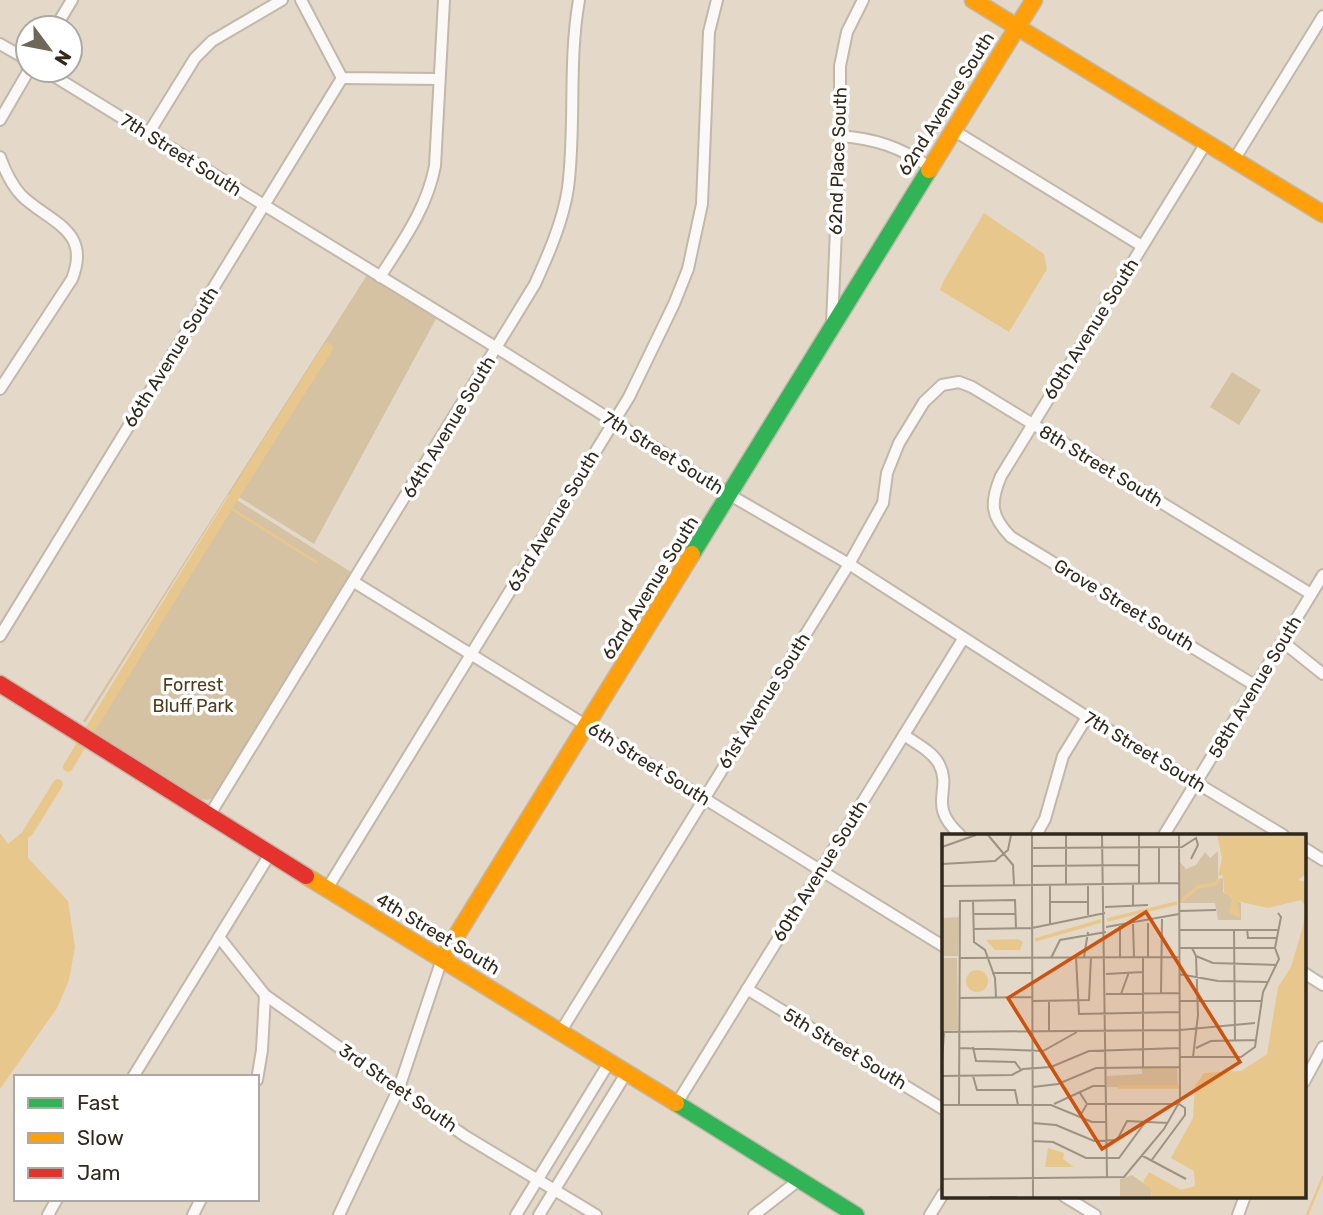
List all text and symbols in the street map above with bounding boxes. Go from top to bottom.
north arrow [14,14,84,84]
street label: 62nd Avenue South [893,28,999,180]
text: N [50,46,76,70]
street label: 62nd Place South [824,87,852,235]
street label: 7th Street South [116,109,246,201]
street label: 60th Avenue South [1039,254,1143,404]
street label: 66th Avenue South [119,283,223,431]
street label: 64th Avenue South [398,352,500,502]
street label: 7th Street South [598,407,728,499]
street label: 8th Street South [1035,420,1167,512]
street label: 63rd Avenue South [502,446,604,596]
street label: 62nd Avenue South [597,512,703,664]
street label: Grove Street South [1050,554,1198,656]
street label: 58th Avenue South [1204,612,1306,762]
street label: 61st Avenue South [713,629,815,773]
park label: Forrest Bluff Park [152,674,234,717]
street label: 7th Street South [1080,707,1210,797]
street label: 6th Street South [584,718,714,810]
street label: 60th Avenue South [768,796,872,946]
inset map [942,834,1306,1198]
street label: 4th Street South [372,888,504,980]
street label: 5th Street South [779,1004,911,1094]
street label: 3rd Street South [335,1039,461,1137]
legend [14,1075,259,1201]
text: Fast [77,1090,119,1115]
text: Slow [77,1125,124,1150]
text: Jam [77,1160,121,1185]

